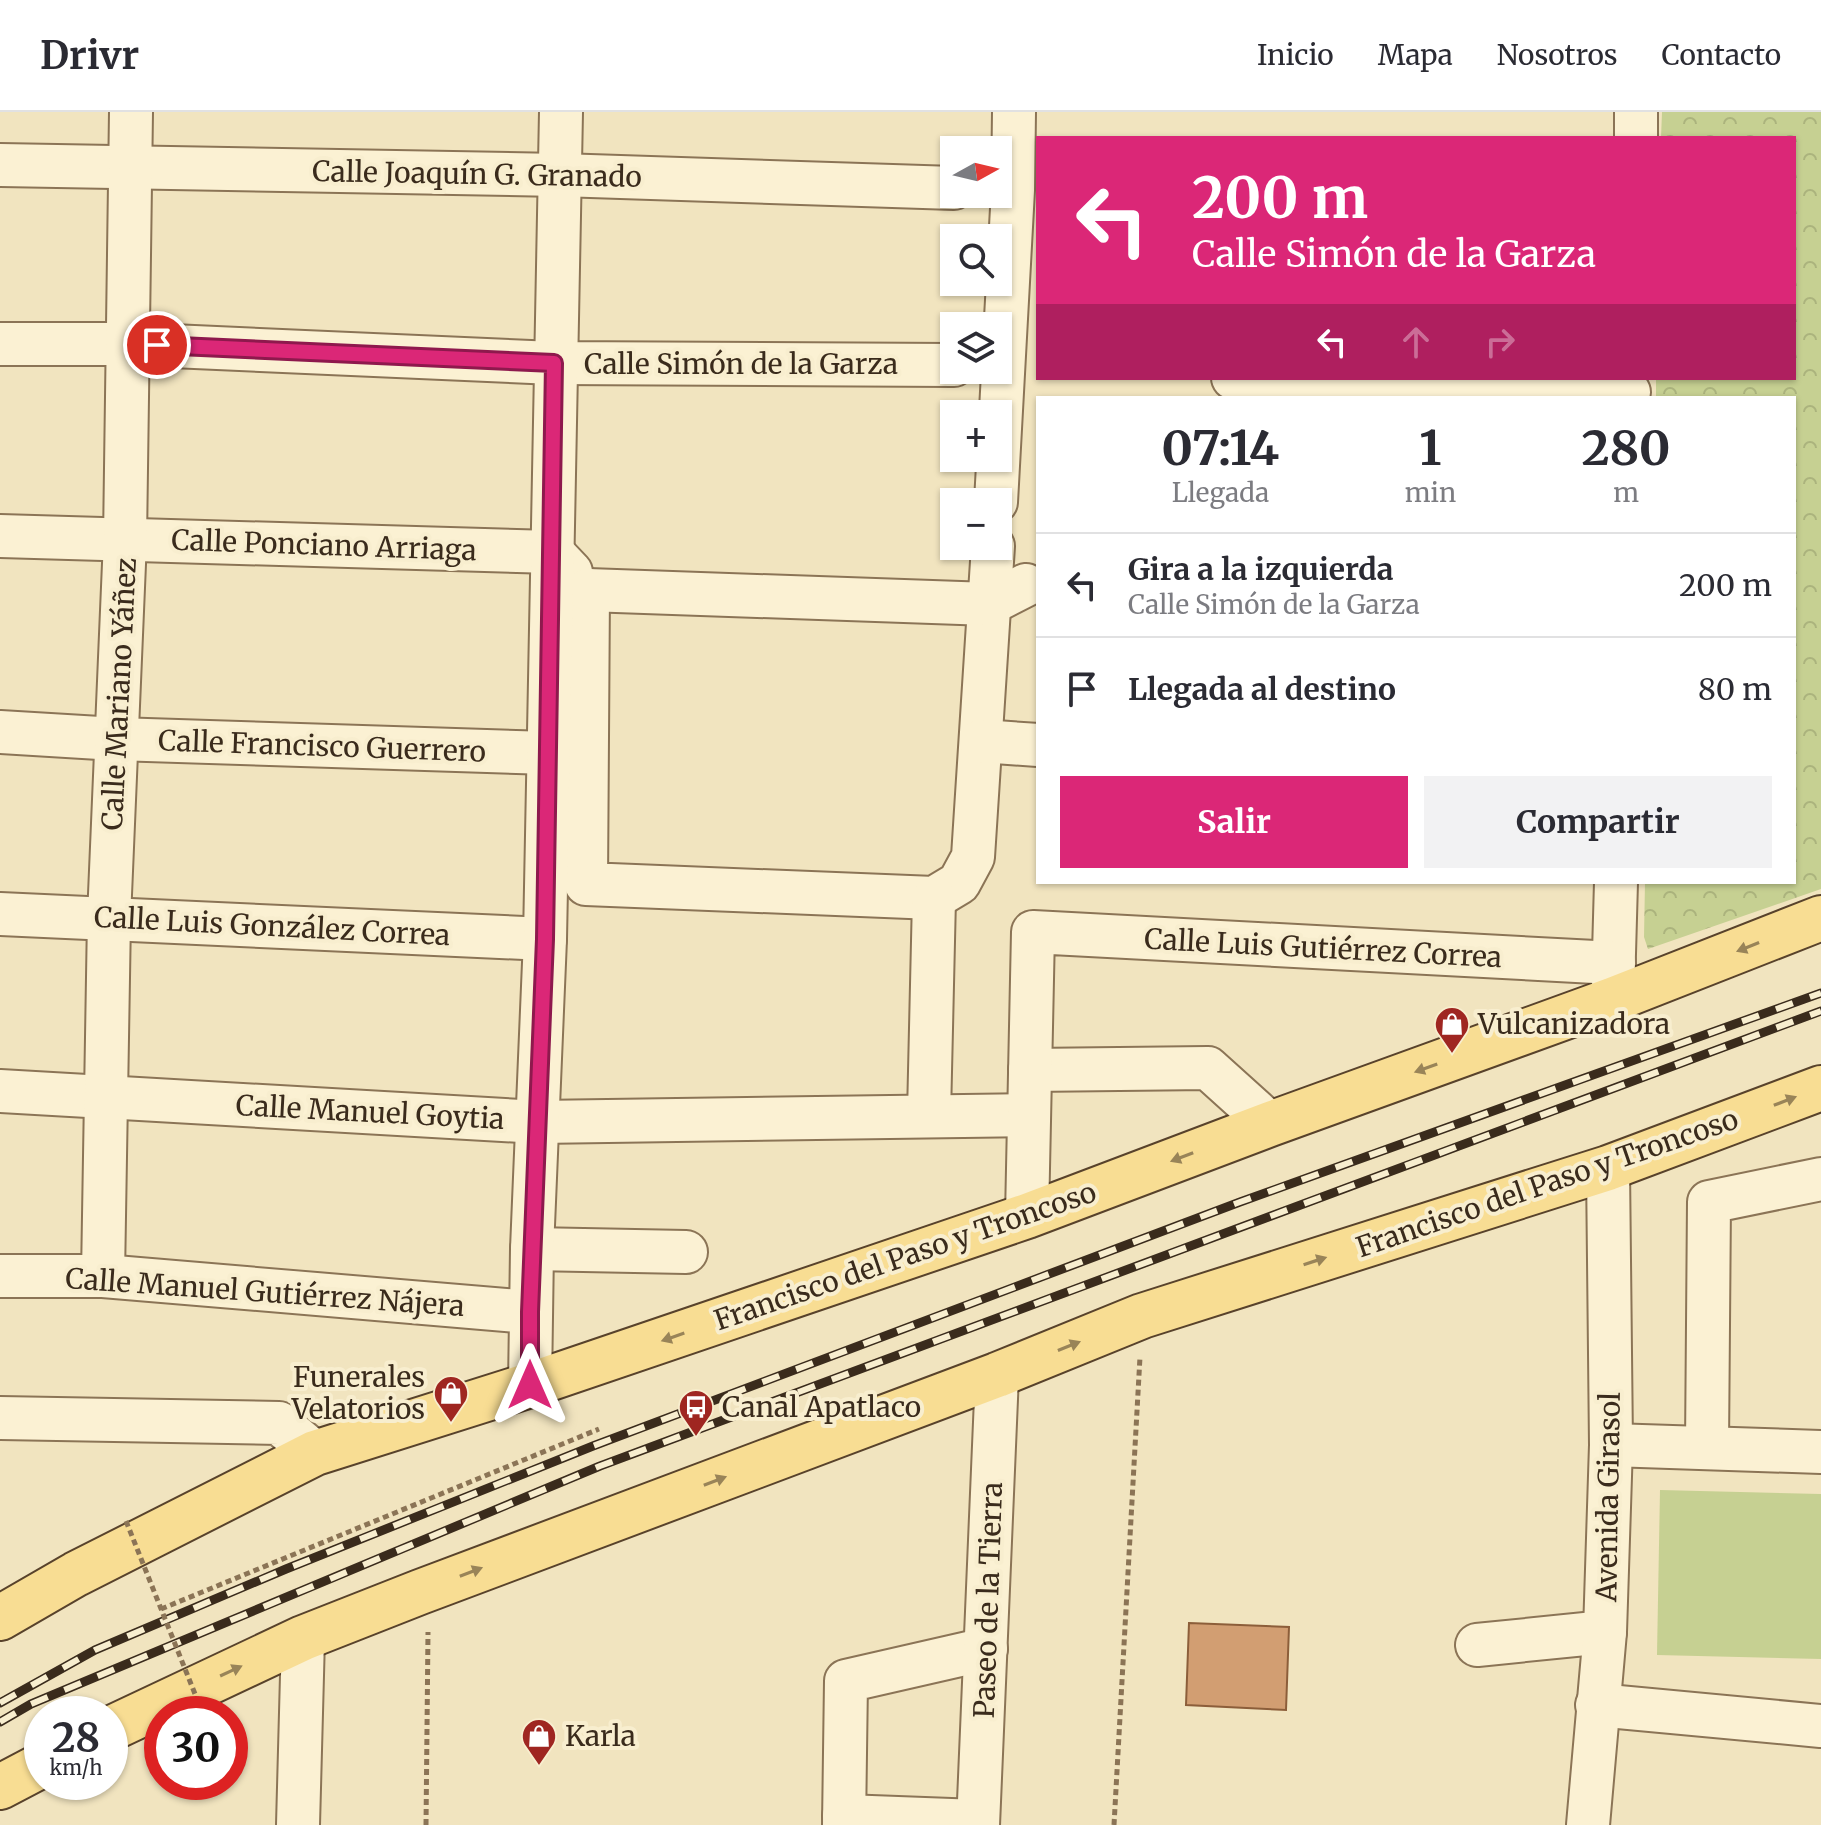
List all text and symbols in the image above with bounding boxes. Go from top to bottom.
text: Drivr [40,32,139,79]
text: Inicio [1257,37,1334,73]
text: Mapa [1378,37,1453,73]
text: Nosotros [1497,37,1618,73]
text: Contacto [1662,37,1781,73]
north arrow [940,136,1012,208]
map controls [940,136,1012,560]
street label: Calle Joaquín G. Granado [312,153,642,195]
text: 200 m [1192,163,1368,233]
icon: left [1060,168,1164,272]
button: search [940,224,1012,296]
text: Calle Simón de la Garza [1192,232,1596,277]
pin [123,311,191,379]
button: layers [940,312,1012,384]
icon: left [1310,320,1354,364]
icon: ahead [1394,320,1438,364]
icon: right [1478,320,1522,364]
icon: arrive [135,323,179,367]
street label: Calle Simón de la Garza [584,346,898,382]
button: + [940,400,1012,472]
text: 07:14 [1161,418,1279,478]
text: 1 [1419,418,1442,478]
text: 280 [1582,418,1671,478]
text: Llegada [1172,476,1269,509]
text: min [1405,476,1456,509]
text: m [1613,476,1639,509]
button: − [940,488,1012,560]
street label: Calle Ponciano Arriaga [171,522,477,568]
text: Gira a la izquierda [1128,550,1394,588]
street label: Calle Mariano Yáñez [94,557,144,831]
icon: left [1060,563,1104,607]
text: 200 m [1679,566,1772,604]
text: Calle Simón de la Garza [1128,588,1420,621]
icon: arrive [1060,667,1104,711]
text: Llegada al destino [1128,670,1396,708]
text: 80 m [1698,670,1772,708]
street label: Calle Francisco Guerrero [158,722,486,770]
button: Salir [1060,776,1408,868]
button: Compartir [1424,776,1772,868]
street label: Calle Luis González Correa [93,899,451,953]
street label: Calle Luis Gutiérrez Correa [1143,921,1503,975]
one-way arrow [1736,940,1760,953]
shop icon: Vulcanizadora [1433,1005,1471,1055]
place label: Vulcanizadora [1477,1006,1670,1042]
one-way arrow [1414,1062,1438,1074]
street label: Calle Manuel Goytia [235,1087,505,1137]
one-way arrow [1773,1094,1797,1107]
street label: Francisco del Paso y Troncoso [1351,1101,1743,1265]
one-way arrow [1170,1151,1194,1164]
street label: Francisco del Paso y Troncoso [709,1174,1101,1338]
one-way arrow [1304,1254,1328,1267]
street label: Calle Manuel Gutiérrez Nájera [64,1260,466,1324]
one-way arrow [661,1331,685,1343]
one-way arrow [1058,1339,1081,1352]
position arrow [488,1343,572,1427]
place label: Funerales Velatorios [291,1359,425,1427]
shop icon: Funerales Velatorios [432,1374,470,1424]
bus stop icon: Canal Apatlaco [677,1388,715,1438]
place label: Canal Apatlaco [722,1389,921,1425]
street label: Avenida Girasol [1588,1392,1628,1603]
one-way arrow [703,1474,727,1487]
street label: Paseo de la Tierra [966,1481,1010,1719]
one-way arrow [459,1565,483,1578]
one-way arrow [219,1665,243,1678]
speed limit sign: 30 [144,1696,248,1800]
text: 28 [52,1713,100,1763]
shop icon: Karla [520,1717,558,1767]
place label: Karla [565,1718,636,1754]
text: km/h [50,1755,102,1780]

